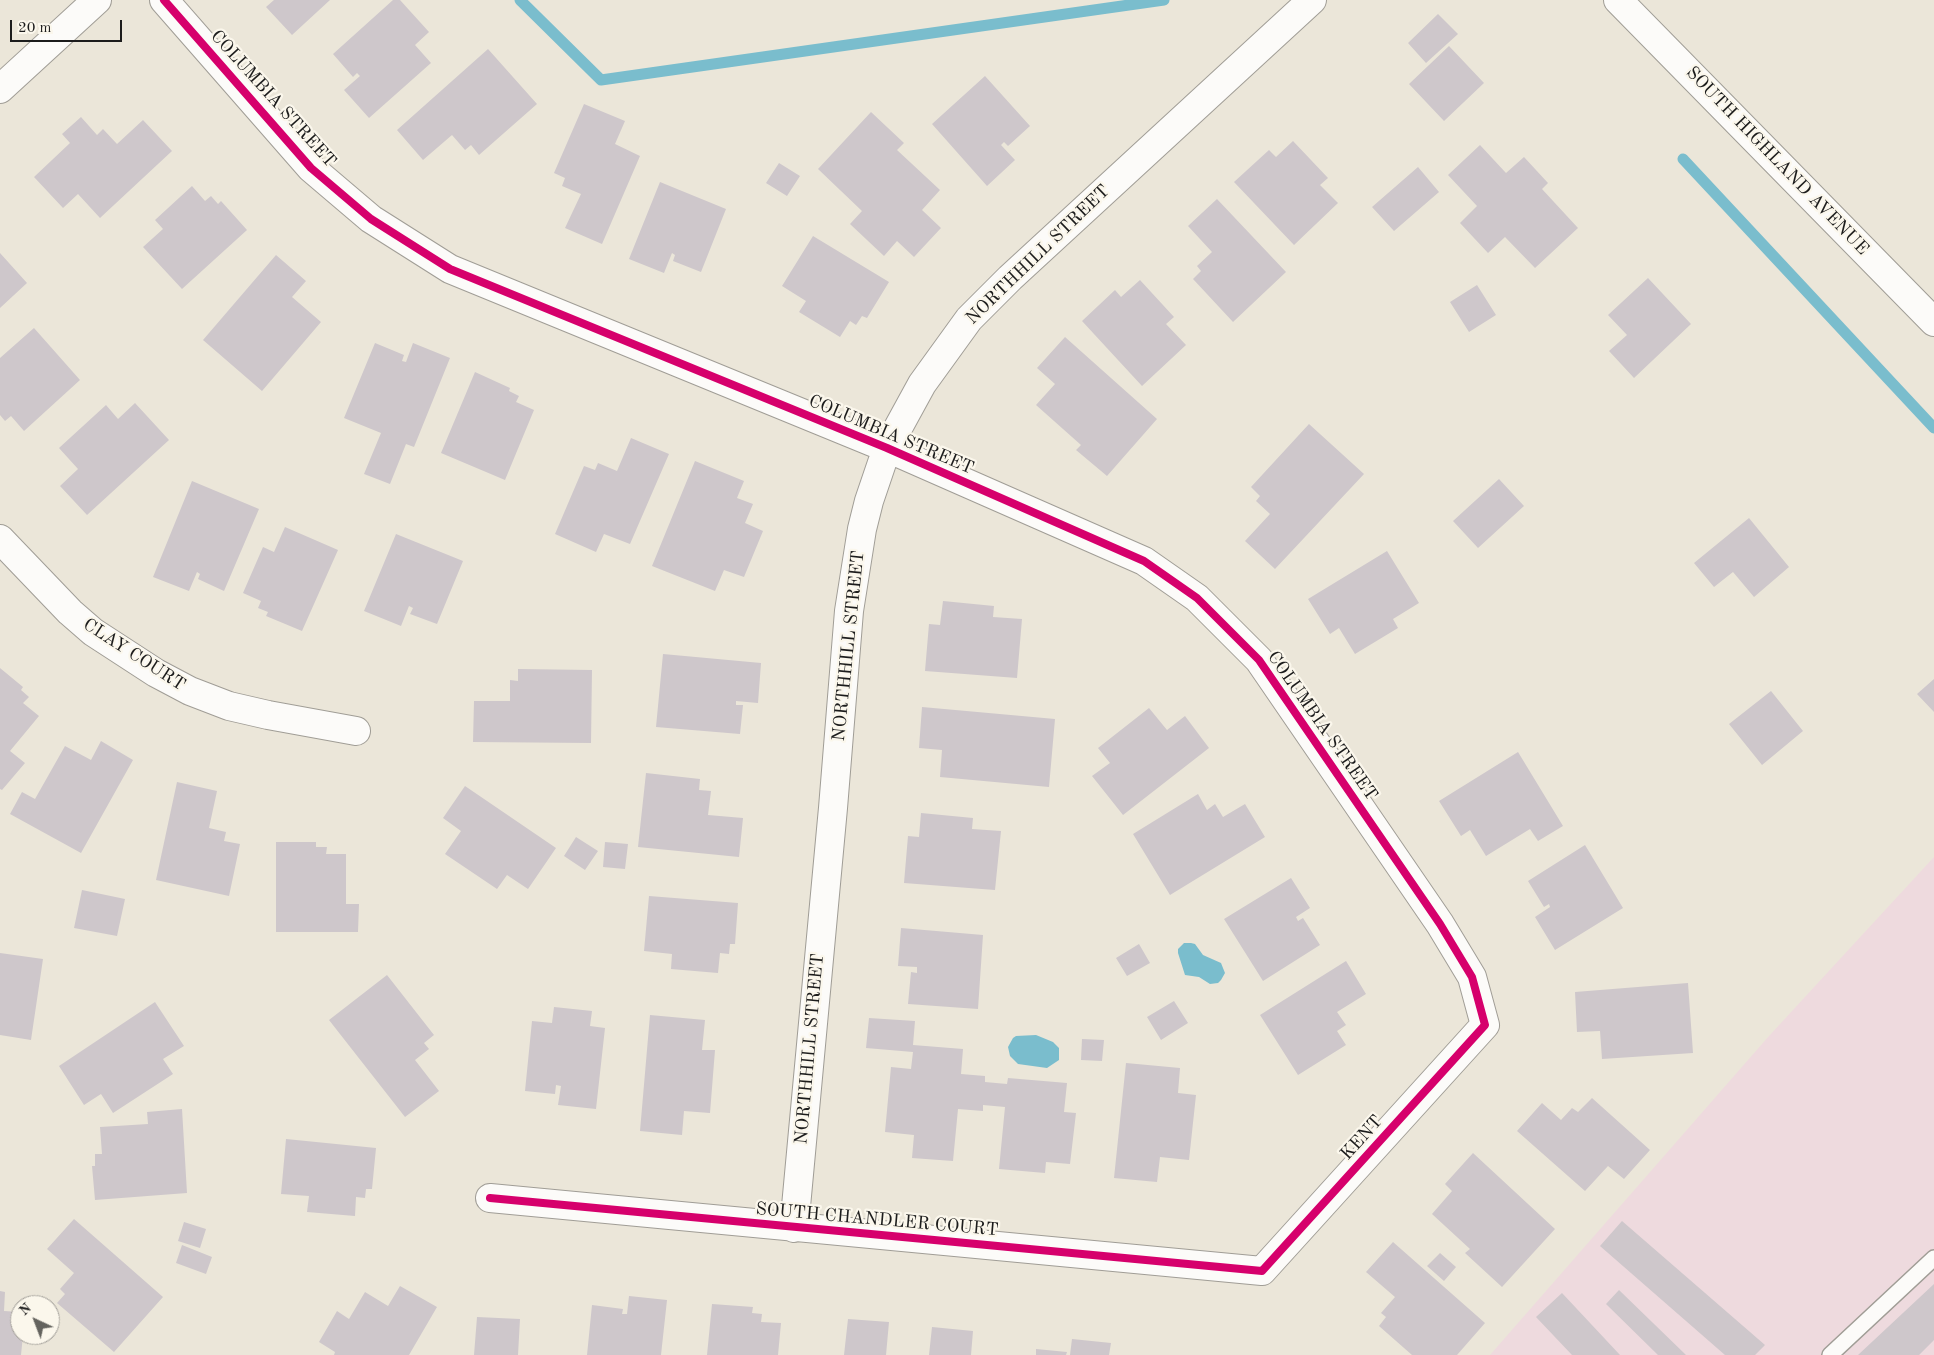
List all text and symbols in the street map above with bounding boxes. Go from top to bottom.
scale bar [12,10,125,42]
text: 20 m [18,21,52,36]
street label: COLUMBIA STREET [206,26,340,172]
street label: SOUTH HIGHLAND AVENUE [1681,62,1873,260]
street label: NORTHHILL STREET [962,181,1114,329]
street label: COLUMBIA STREET [805,390,977,480]
street label: NORTHHILL STREET [828,550,870,742]
street label: CLAY COURT [79,614,189,696]
street label: COLUMBIA STREET [1262,647,1382,805]
street label: NORTHHILL STREET [791,953,829,1145]
street label: KENT [1336,1111,1388,1165]
street label: SOUTH CHANDLER COURT [755,1199,999,1241]
north arrow [10,1295,60,1345]
text: N [17,1301,34,1319]

